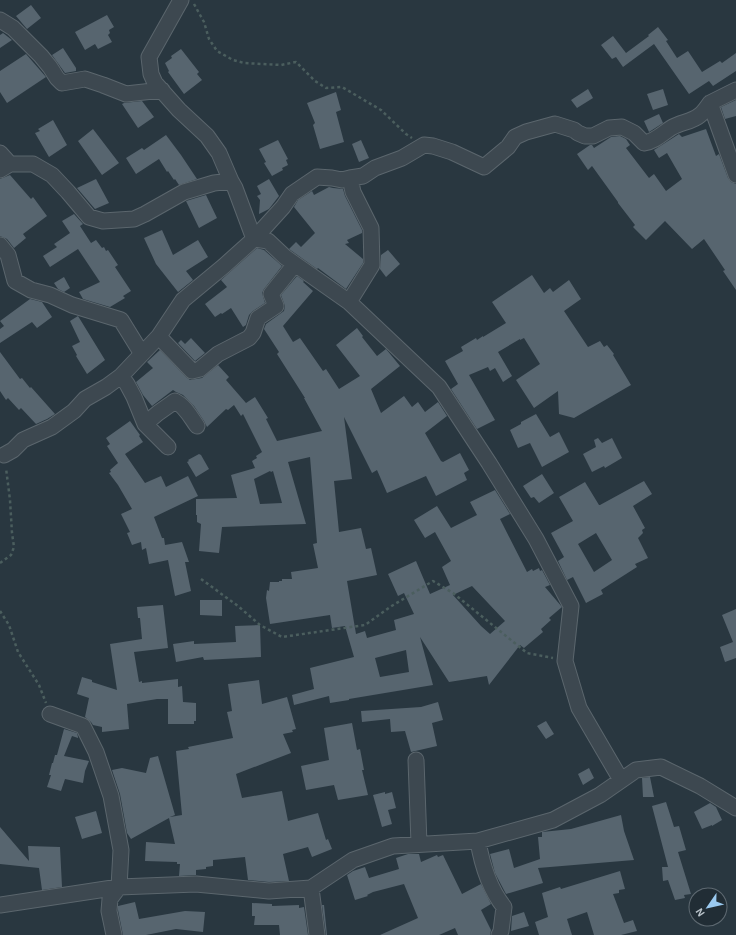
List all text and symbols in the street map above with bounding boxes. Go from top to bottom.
north arrow [688,887,728,927]
text: N [693,906,707,919]

